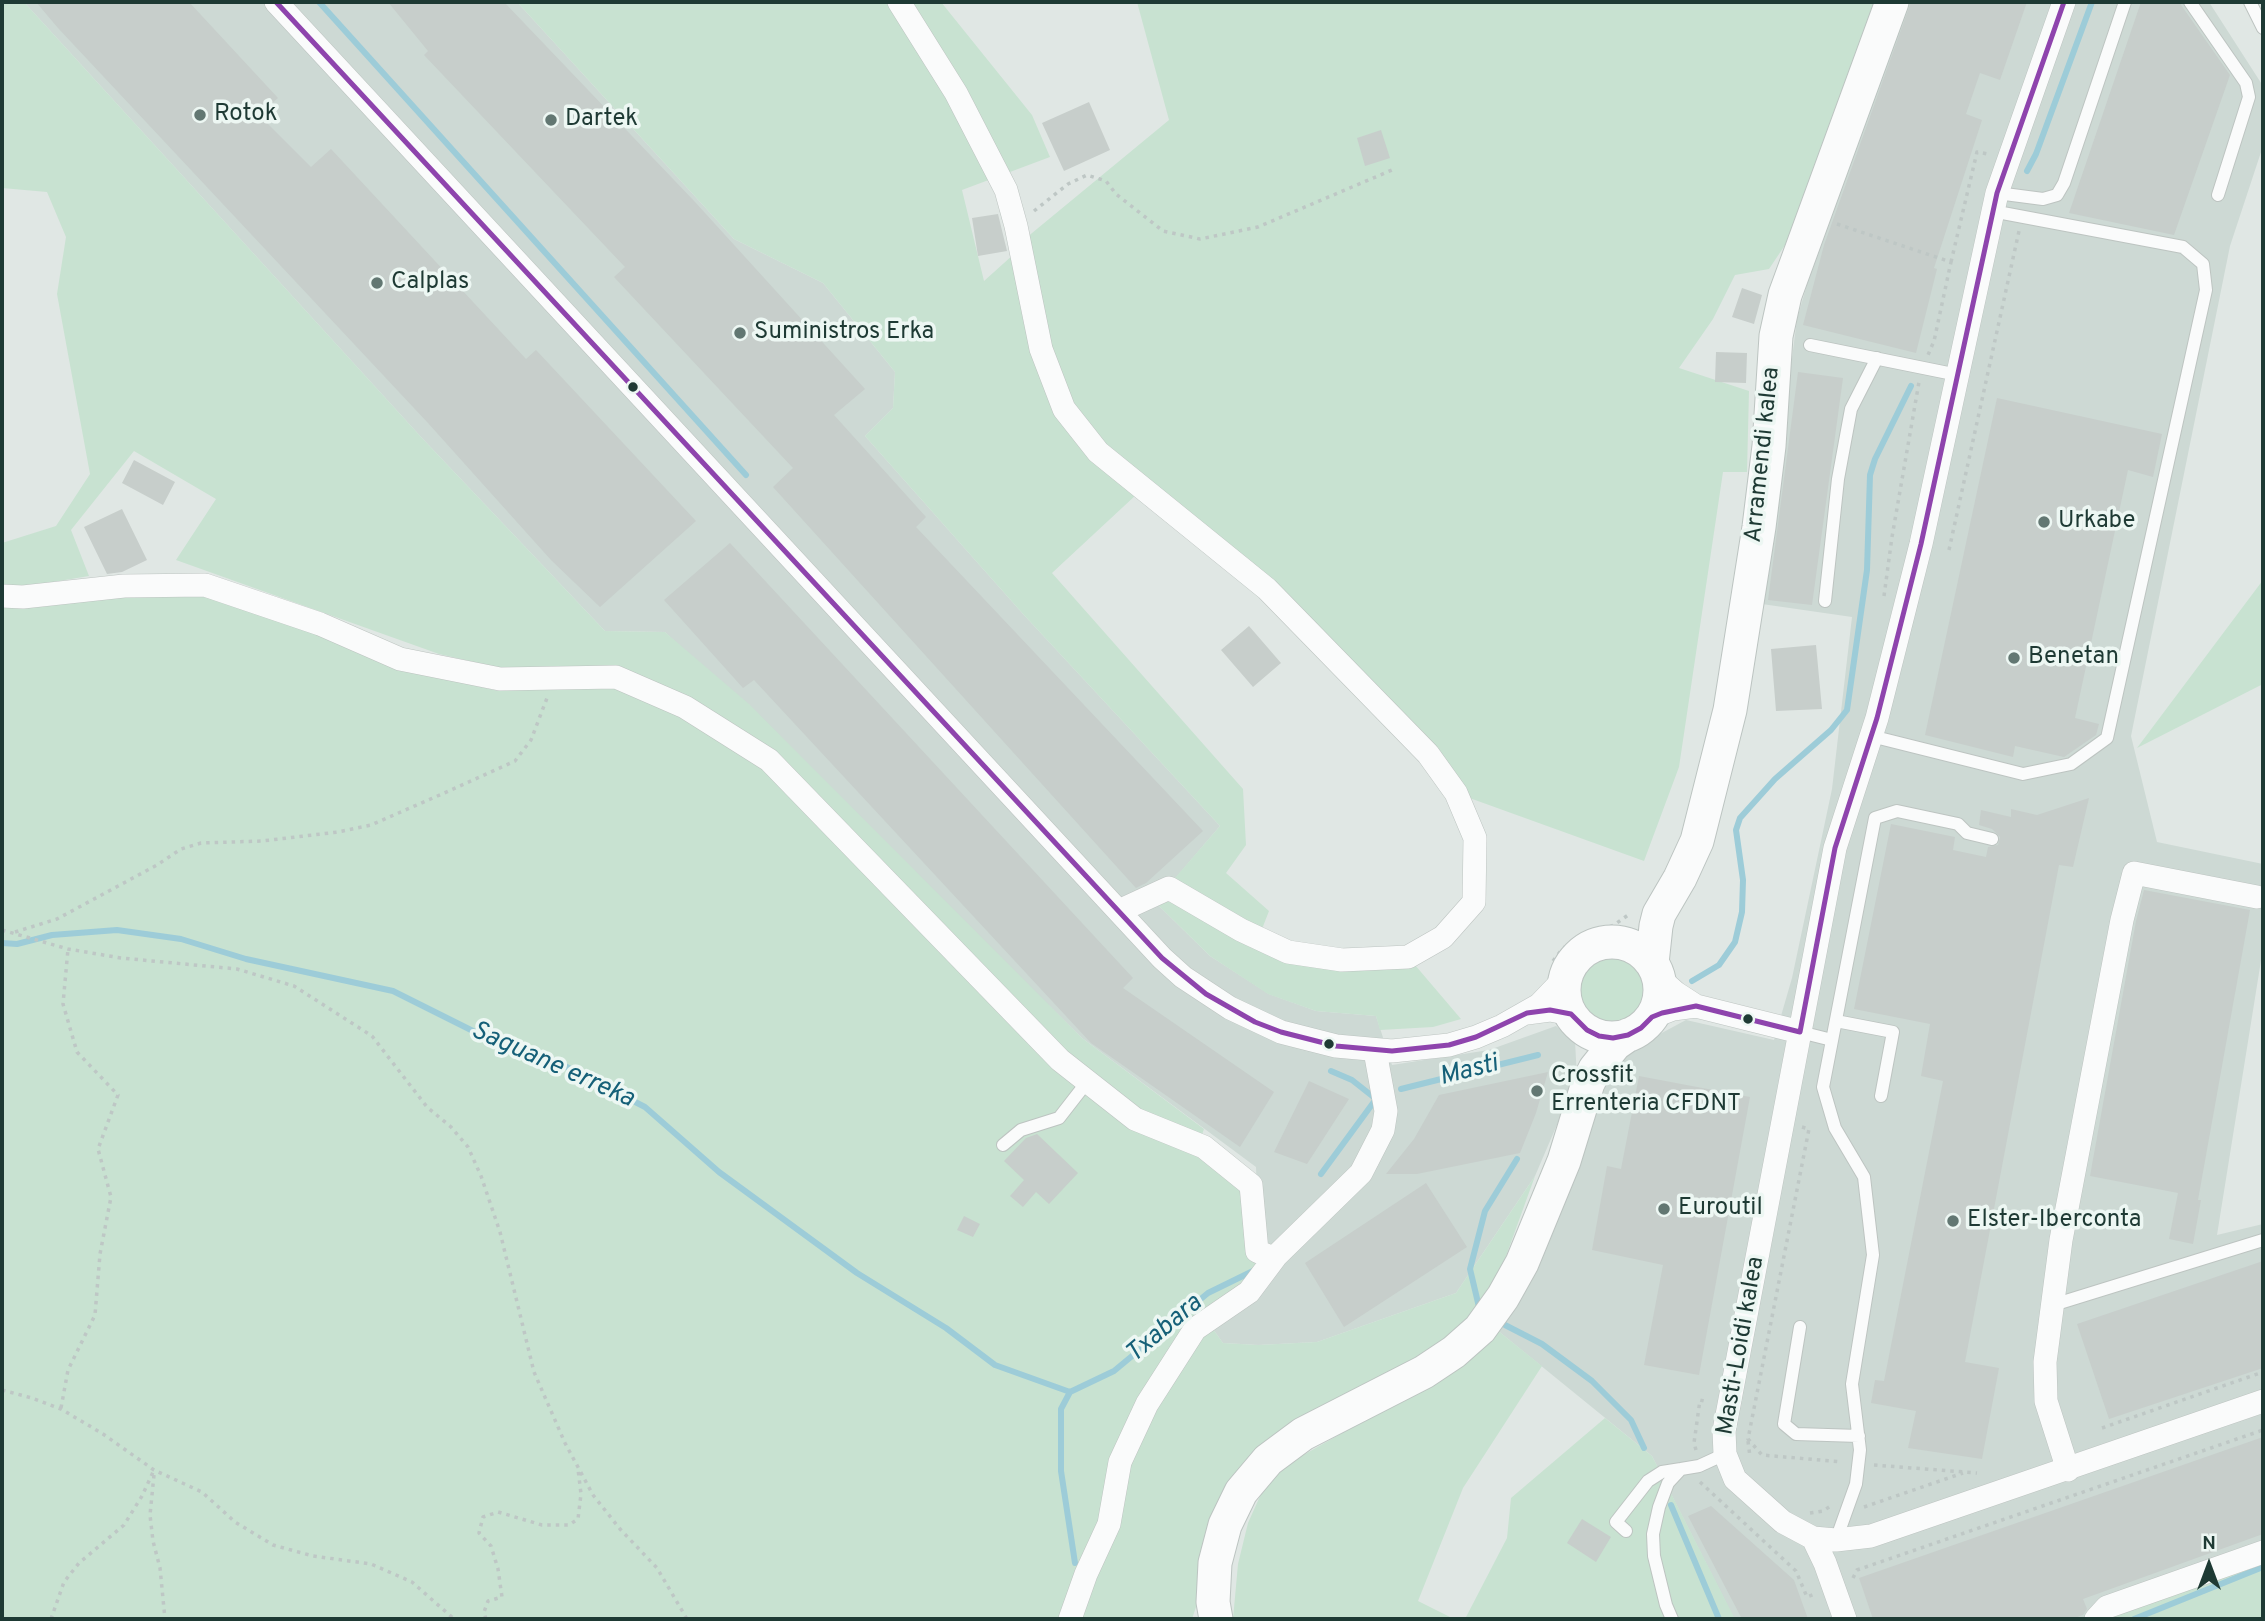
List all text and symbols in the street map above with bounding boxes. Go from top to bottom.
place label: Rotok [214,101,277,129]
place label: Dartek [565,106,638,134]
marker: Rotok [192,107,208,123]
marker: Dartek [543,112,559,128]
place label: Calplas [391,269,469,297]
marker: Calplas [369,275,385,291]
place label: Suministros Erka [754,319,934,347]
marker: Suministros Erka [732,325,748,341]
street label: Arramendi kalea [1740,366,1788,544]
unlabelled marker [626,380,640,394]
place label: Urkabe [2058,508,2135,536]
marker: Urkabe [2036,514,2052,530]
place label: Benetan [2028,644,2119,672]
marker: Benetan [2006,650,2022,666]
unlabelled marker [1741,1012,1755,1026]
water label: Saguane erreka [465,1016,639,1116]
unlabelled marker [1322,1037,1336,1051]
water label: Masti [1437,1050,1501,1094]
place label: Crossfit Errenteria CFDNT [1551,1063,1741,1119]
marker: Crossfit Errenteria CFDNT [1529,1083,1545,1099]
place label: Euroutil [1678,1195,1763,1223]
marker: Euroutil [1656,1201,1672,1217]
place label: Elster-Iberconta [1967,1207,2141,1235]
marker: Elster-Iberconta [1945,1213,1961,1229]
street label: Masti-Loidi kalea [1712,1254,1772,1438]
water label: Txabara [1120,1289,1210,1371]
north arrow [2174,1530,2244,1600]
text: N [2202,1532,2216,1556]

